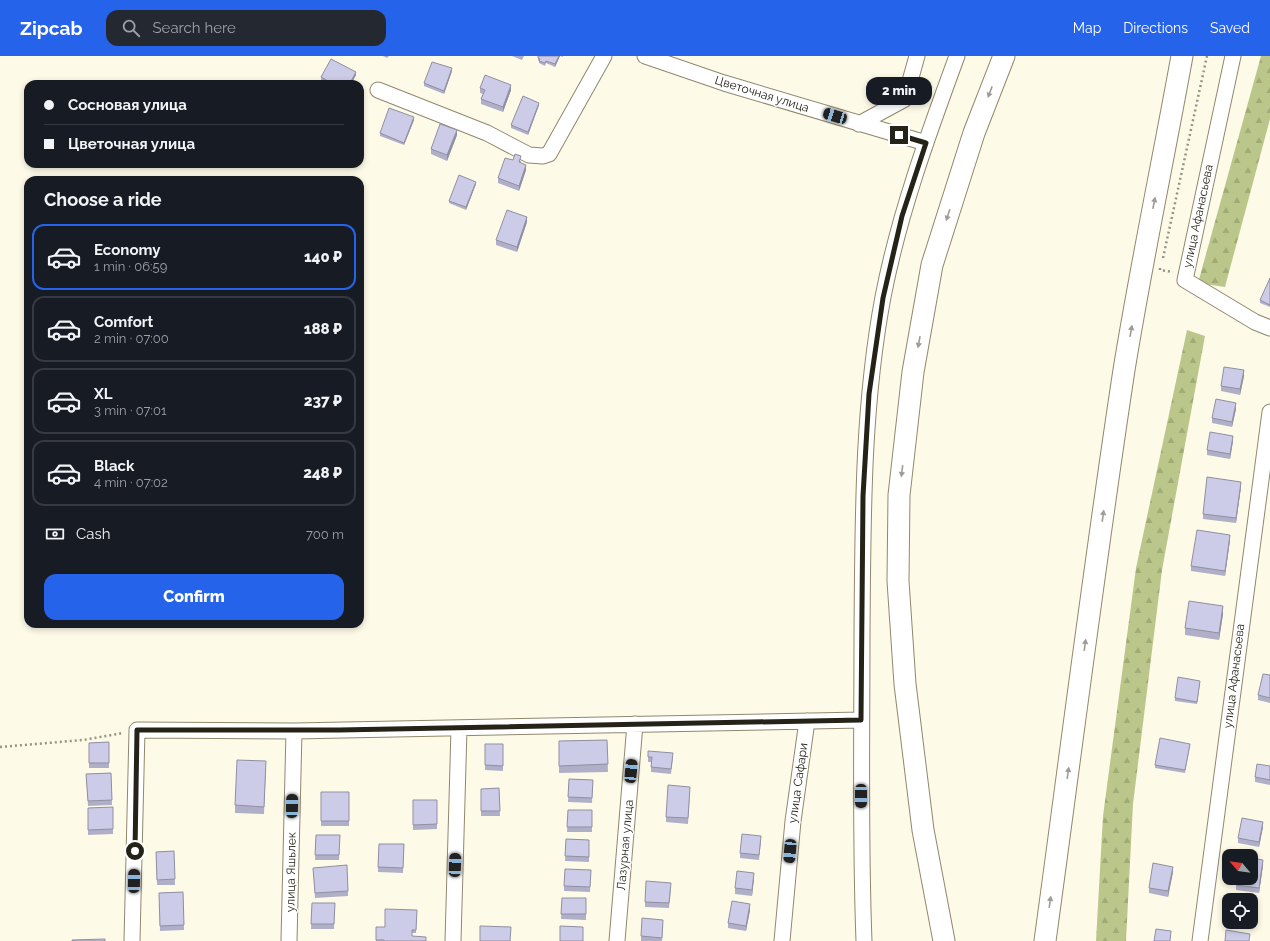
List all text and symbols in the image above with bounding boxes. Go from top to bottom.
search box [106,10,386,46]
text: Zipcab [20,17,82,39]
icon: search [120,17,142,39]
text: Search here [152,19,236,37]
text: Map [1073,20,1101,36]
text: Directions [1123,20,1188,36]
text: Saved [1210,20,1250,36]
street label: Цветочная улица [713,73,811,115]
callout: 2 min [866,77,932,105]
text: 2 min [882,83,916,98]
one-way arrow [987,87,993,99]
text: Сосновая улица [68,96,187,114]
car [822,107,848,125]
route end [890,126,908,144]
text: Цветочная улица [68,135,195,153]
street label: улица Афанасьева [1180,163,1216,269]
text: Choose a ride [44,189,162,210]
one-way arrow [1151,197,1157,209]
one-way arrow [945,210,951,222]
icon: car [46,239,82,275]
text: Economy [94,241,161,259]
text: 140 ₽ [304,248,342,266]
text: 1 min · 06:59 [94,259,167,274]
icon: car [46,311,82,347]
text: Comfort [94,313,153,331]
text: 188 ₽ [304,320,342,338]
one-way arrow [1128,325,1134,337]
text: 2 min · 07:00 [94,331,169,346]
one-way arrow [915,336,921,348]
icon: car [46,383,82,419]
text: XL [94,385,112,403]
text: 237 ₽ [304,392,342,410]
text: 3 min · 07:01 [94,403,166,418]
icon: car [46,455,82,491]
text: Black [94,457,134,475]
text: 248 ₽ [303,464,342,482]
one-way arrow [899,464,905,477]
text: 4 min · 07:02 [94,475,168,490]
one-way arrow [1100,510,1106,522]
icon: cash [44,523,66,545]
text: Cash [76,525,110,543]
text: 700 m [306,527,344,542]
button: Confirm [44,574,344,620]
street label: улица Афанасьева [1221,623,1247,729]
one-way arrow [1082,639,1088,651]
street label: улица Сафари [785,742,811,824]
car [624,759,638,783]
one-way arrow [1065,767,1071,780]
car [855,784,867,808]
car [286,794,298,818]
street label: Лазурная улица [614,799,636,891]
street label: улица Яшьлек [283,832,299,912]
car [783,839,797,863]
route start [126,842,144,860]
north arrow [1222,849,1258,885]
map controls [1222,849,1258,929]
car [449,853,461,877]
car [128,869,140,893]
button: locate [1222,893,1258,929]
one-way arrow [1047,896,1053,908]

